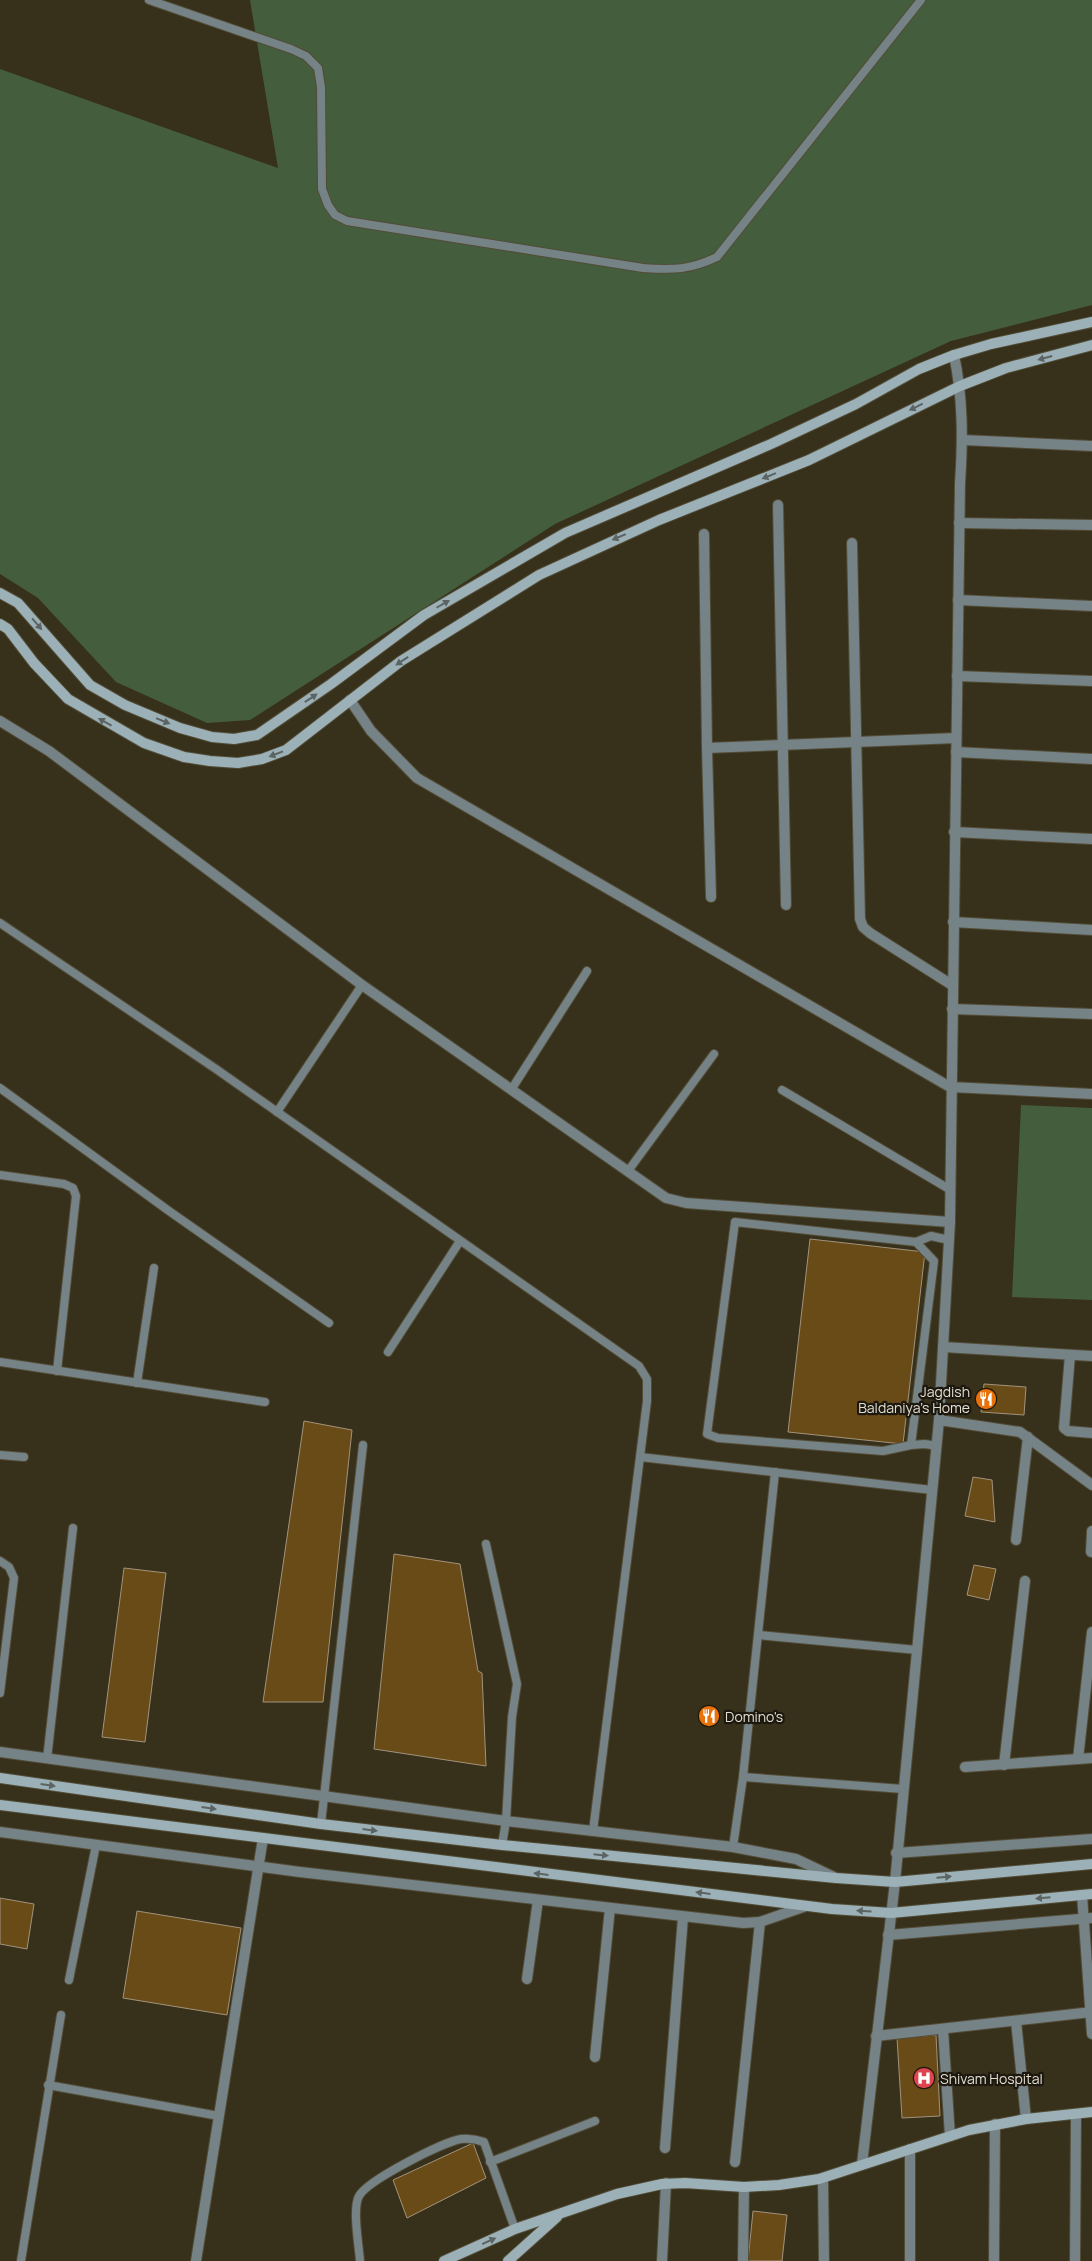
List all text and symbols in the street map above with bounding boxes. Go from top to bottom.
one-way arrow [1037,354,1052,362]
one-way arrow [909,403,923,411]
one-way arrow [762,472,776,480]
one-way arrow [612,534,626,542]
one-way arrow [436,599,450,608]
one-way arrow [31,617,42,630]
one-way arrow [395,657,409,666]
one-way arrow [304,693,318,703]
one-way arrow [156,717,171,725]
one-way arrow [98,718,113,726]
one-way arrow [268,750,283,758]
place label: Jagdish Baldaniya's Home [858,1382,970,1417]
restaurant icon: Jagdish Baldaniya's Home [974,1387,998,1411]
restaurant icon: Domino's [697,1704,721,1728]
place label: Domino's [725,1707,783,1726]
one-way arrow [41,1782,57,1790]
one-way arrow [201,1804,217,1812]
one-way arrow [362,1826,378,1834]
one-way arrow [594,1851,610,1859]
one-way arrow [533,1870,549,1878]
one-way arrow [936,1873,952,1881]
one-way arrow [694,1889,710,1897]
one-way arrow [1035,1894,1051,1902]
one-way arrow [856,1907,872,1915]
hospital icon: Shivam Hospital [912,2066,936,2090]
place label: Shivam Hospital [940,2069,1043,2088]
one-way arrow [482,2237,496,2245]

